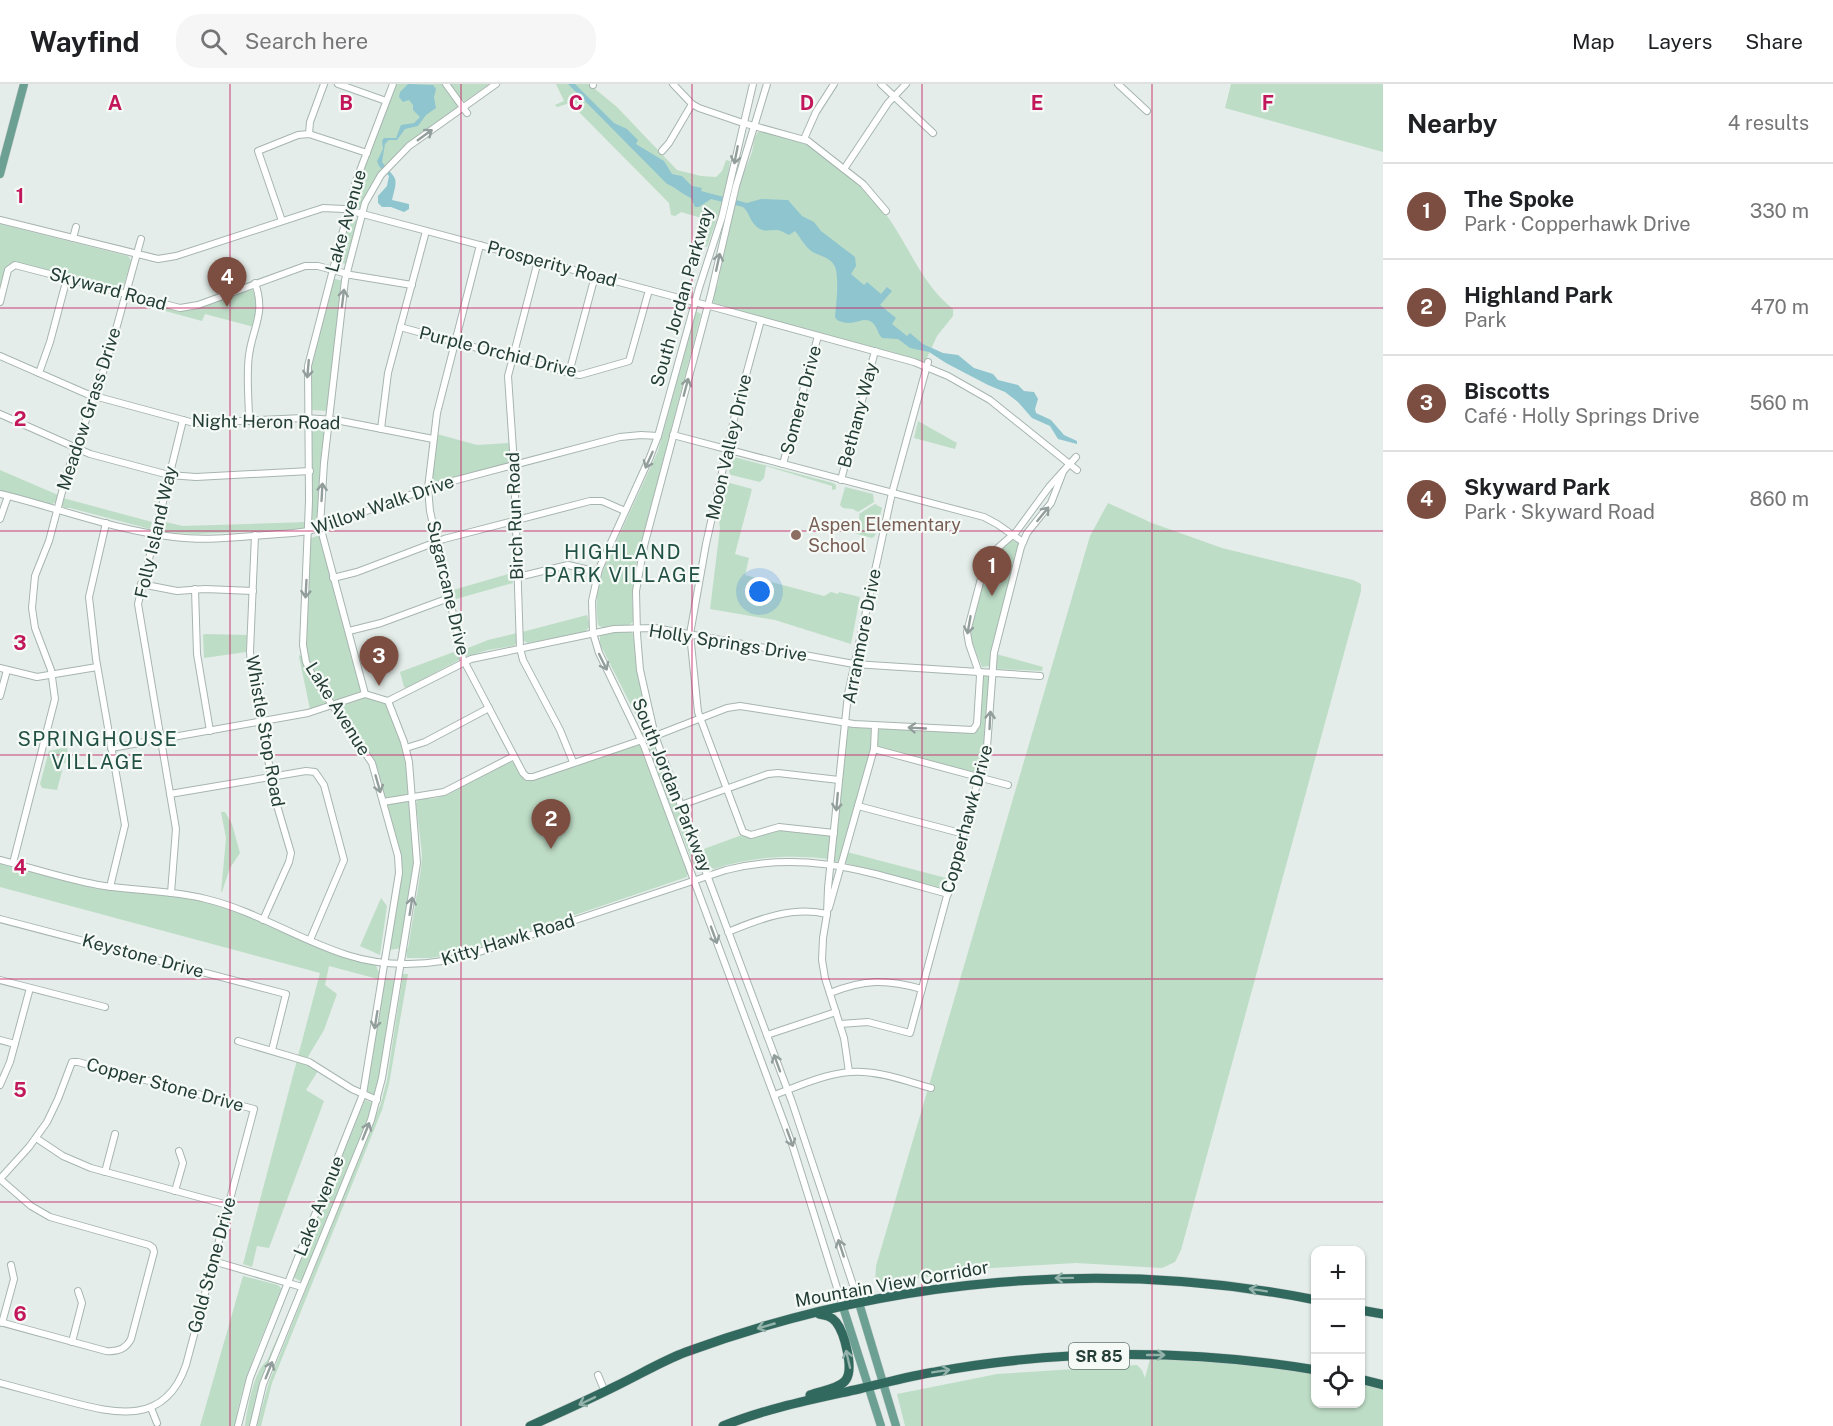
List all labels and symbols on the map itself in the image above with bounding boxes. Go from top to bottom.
text: A [108,91,122,115]
text: B [339,91,353,115]
text: C [569,91,583,115]
text: D [800,91,814,115]
text: E [1031,91,1043,115]
text: F [1262,91,1274,115]
one-way arrow [417,128,433,141]
one-way arrow [730,145,741,164]
street label: Lake Avenue [321,167,370,275]
text: 1 [16,184,24,208]
street label: South Jordan Parkway [646,204,717,389]
street label: Prosperity Road [485,236,619,291]
one-way arrow [713,252,724,272]
pin: 4 [208,258,246,307]
street label: Skyward Road [47,263,169,314]
one-way arrow [338,289,349,309]
street label: Purple Orchid Drive [417,322,579,381]
street label: Meadow Grass Drive [52,325,125,493]
street label: Somera Drive [776,343,825,457]
one-way arrow [302,358,313,378]
street label: Bethany Way [833,359,882,470]
street label: Moon Valley Drive [702,372,756,522]
one-way arrow [681,378,692,397]
text: 2 [14,407,26,431]
street label: Night Heron Road [191,410,341,433]
one-way arrow [643,450,654,468]
street label: Birch Run Road [502,452,527,580]
street label: Folly Island Way [130,463,181,600]
street label: Willow Walk Drive [309,470,457,539]
one-way arrow [316,483,327,503]
one-way arrow [1036,506,1049,522]
place label: Aspen Elementary School [808,514,961,556]
street label: Sugarcane Drive [423,518,474,657]
marker: Aspen Elementary School [789,528,803,542]
district label: HIGHLAND PARK VILLAGE [544,540,702,587]
pin: 1 [972,546,1012,596]
street label: Arranmore Drive [838,567,885,705]
your location [745,577,774,606]
one-way arrow [300,579,311,599]
one-way arrow [963,614,974,634]
street label: Holly Springs Drive [647,620,809,665]
text: 3 [13,631,27,655]
pin: 3 [360,636,398,686]
one-way arrow [598,652,610,670]
street label: Whistle Stop Road [242,653,289,808]
street label: Lake Avenue [301,658,375,759]
street label: South Jordan Parkway [628,695,717,875]
one-way arrow [984,710,995,730]
one-way arrow [907,722,927,733]
district label: SPRINGHOUSE VILLAGE [18,727,178,774]
street label: Copperhawk Drive [937,742,996,895]
one-way arrow [373,774,385,793]
one-way arrow [831,792,842,812]
pin: 2 [532,800,570,849]
text: 4 [13,855,27,879]
one-way arrow [406,896,417,916]
street label: Kitty Hawk Road [439,909,577,970]
one-way arrow [710,926,721,944]
street label: Keystone Drive [80,929,206,982]
one-way arrow [370,1009,381,1029]
street label: Copper Stone Drive [84,1053,246,1116]
one-way arrow [771,1054,782,1073]
text: 5 [13,1078,27,1102]
one-way arrow [361,1122,372,1141]
one-way arrow [785,1128,796,1147]
street label: Lake Avenue [289,1153,348,1259]
street label: Gold Stone Drive [183,1195,240,1335]
one-way arrow [834,1239,845,1258]
street label: Mountain View Corridor [793,1256,990,1311]
one-way arrow [1054,1272,1074,1284]
one-way arrow [1249,1284,1268,1295]
text: 6 [13,1302,27,1326]
one-way arrow [757,1320,776,1332]
road number: SR 85 [1069,1343,1129,1369]
one-way arrow [1146,1349,1166,1361]
one-way arrow [842,1350,854,1369]
one-way arrow [264,1361,275,1380]
one-way arrow [931,1365,950,1376]
one-way arrow [578,1395,596,1407]

